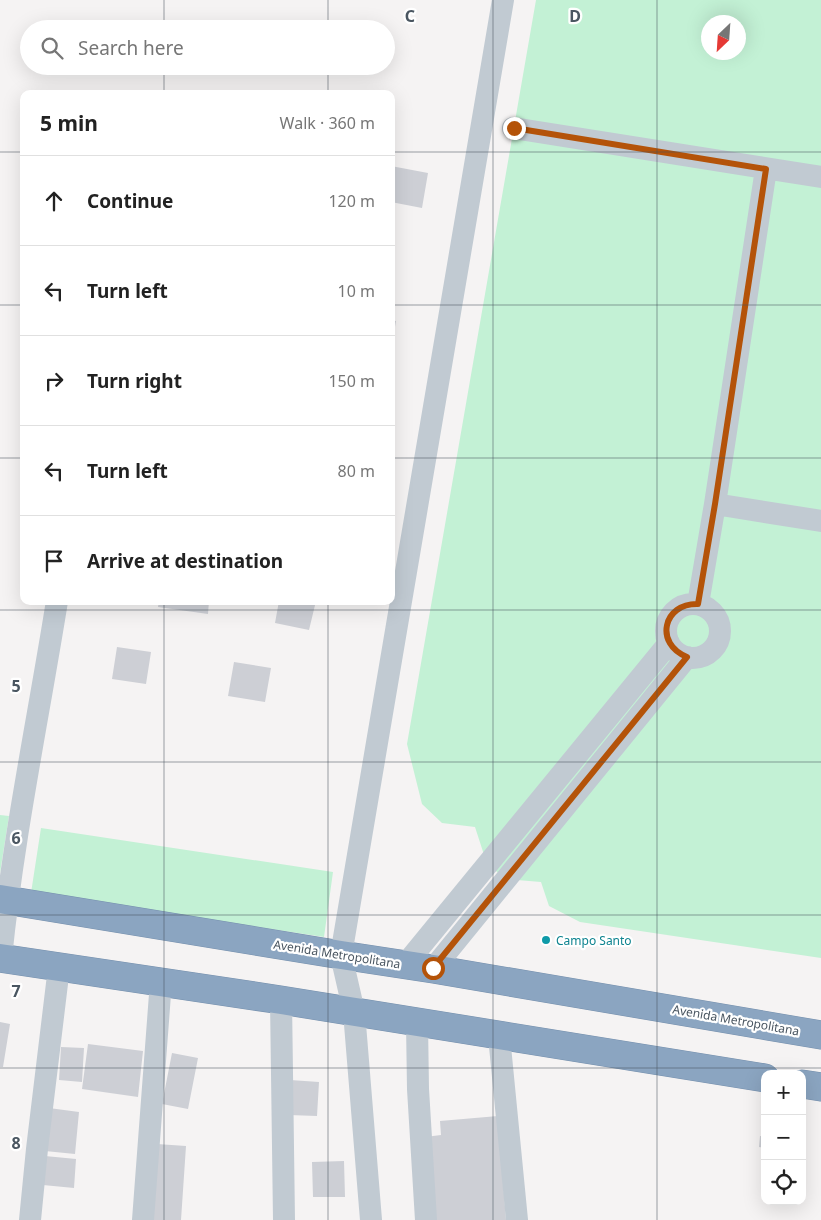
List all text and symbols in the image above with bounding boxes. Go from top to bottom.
text: C [405,5,415,27]
text: D [569,5,581,27]
north arrow [701,15,746,60]
search box [20,20,395,75]
icon: search [38,34,66,62]
text: Search here [78,35,184,61]
text: 5 min [40,109,98,137]
text: Walk · 360 m [280,112,375,134]
route end [503,117,526,140]
icon: ahead [40,187,68,215]
text: Continue [87,188,173,214]
text: 120 m [328,190,375,212]
icon: left [40,277,68,305]
text: Turn left [87,278,168,304]
text: 10 m [338,280,375,302]
icon: right [40,367,68,395]
text: Turn right [87,368,182,394]
text: 150 m [328,370,375,392]
icon: left [40,457,68,485]
text: Turn left [87,458,168,484]
text: 80 m [338,460,375,482]
icon: arrive [40,547,68,575]
text: Arrive at destination [87,548,283,574]
text: 5 [11,675,21,697]
text: 6 [11,827,21,849]
place label: Campo Santo [556,932,632,949]
marker: Campo Santo [540,934,552,946]
street label: Avenida Metropolitana [272,936,402,972]
route start [422,957,445,980]
text: 7 [11,980,21,1002]
street label: Avenida Metropolitana [671,1000,801,1040]
map controls [761,1070,806,1205]
button: + [761,1070,806,1115]
button: − [761,1115,806,1160]
text: 8 [11,1132,21,1154]
button: locate [761,1160,806,1205]

